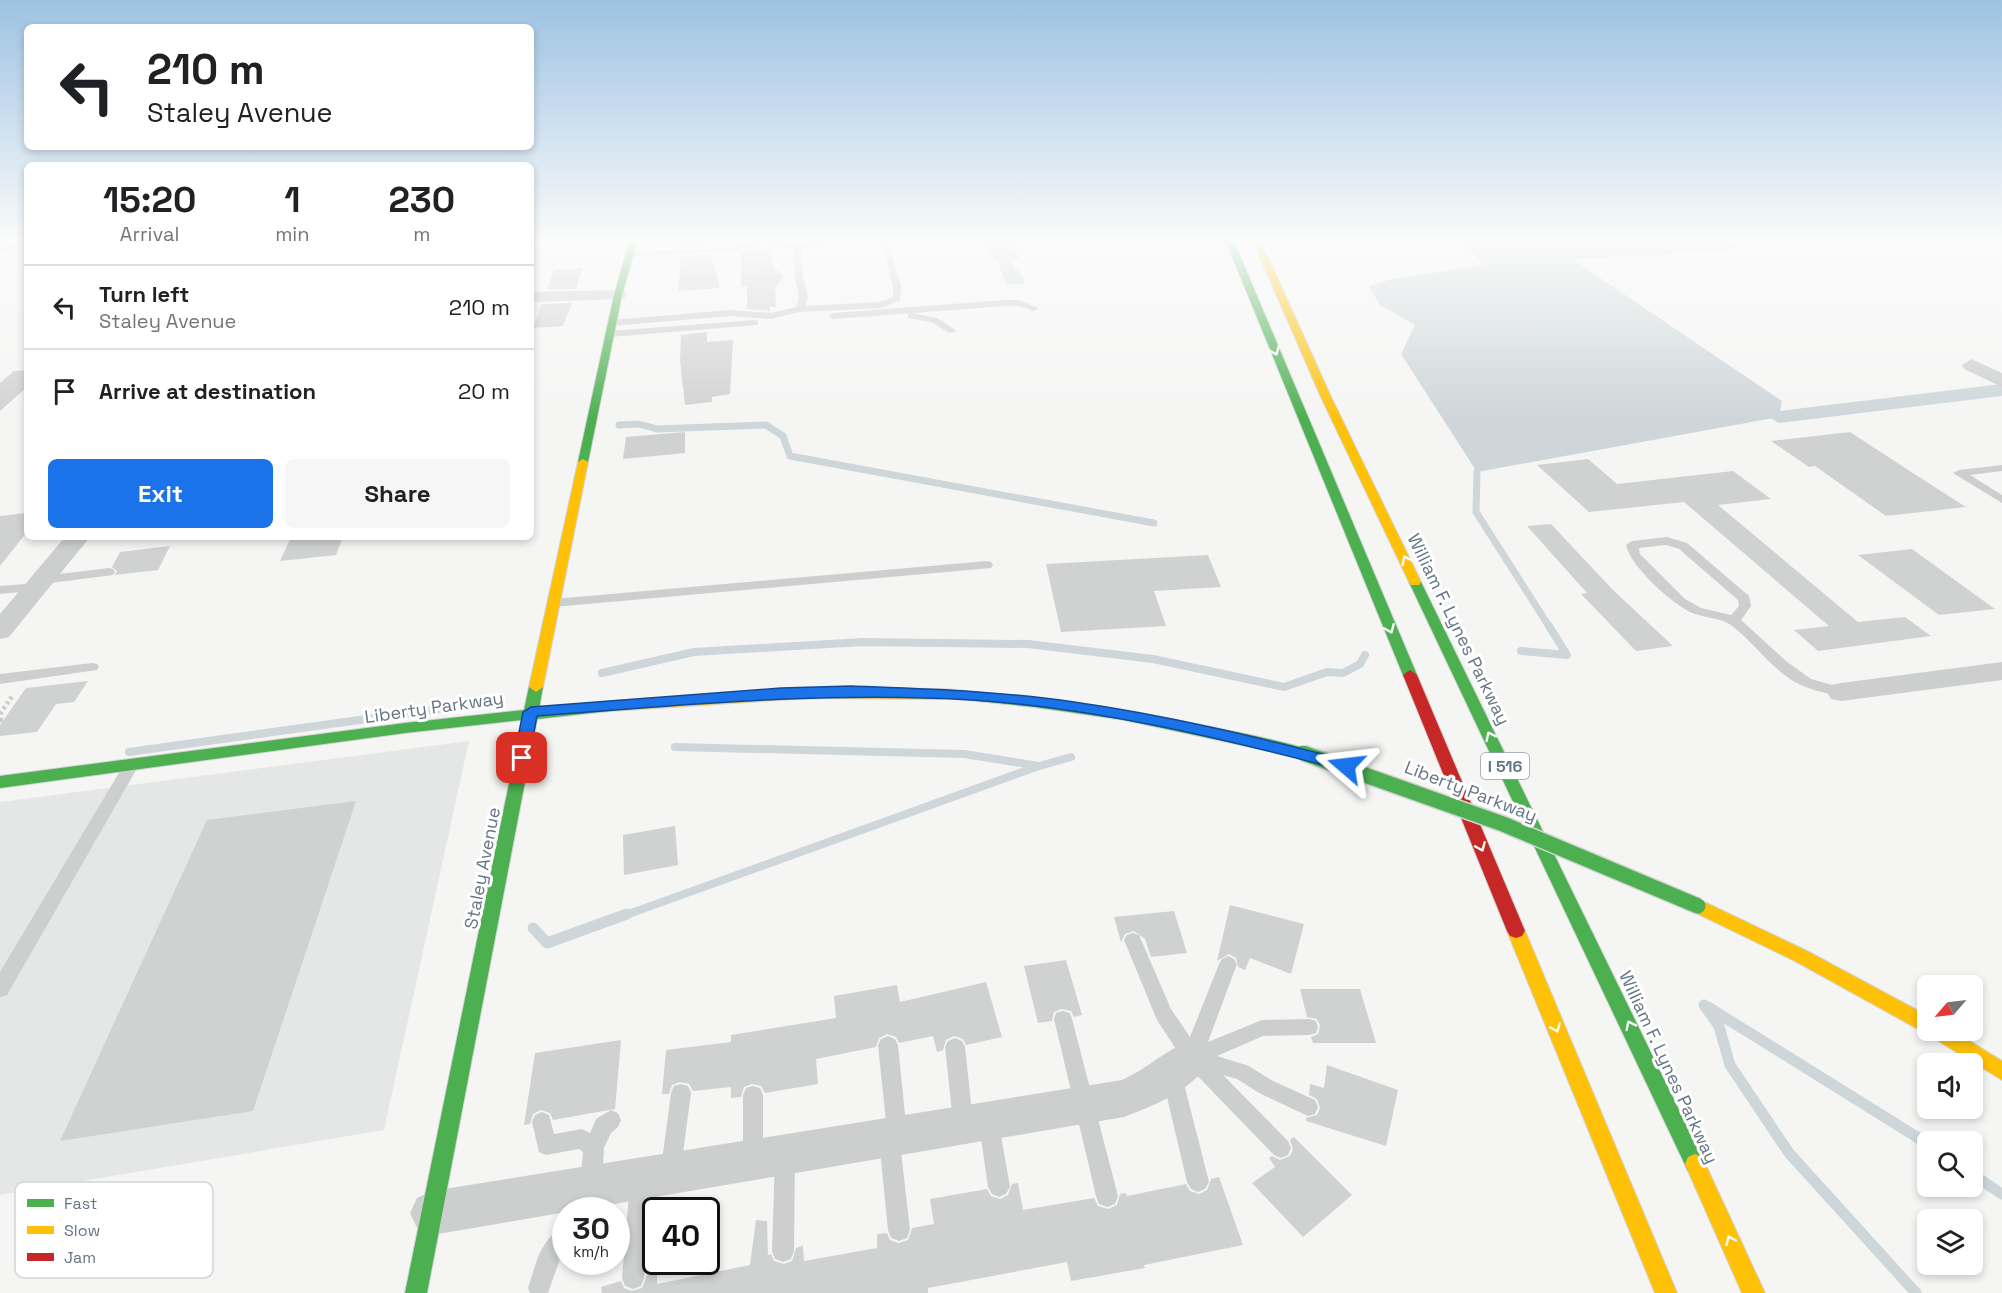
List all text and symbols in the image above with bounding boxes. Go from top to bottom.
text: 210 m [147,43,265,96]
icon: left [48,48,126,126]
text: Staley Avenue [147,95,332,130]
text: 15:20 [103,177,196,223]
text: 1 [284,177,300,223]
text: 230 [388,177,455,223]
text: Arrival [120,221,179,247]
text: min [275,221,310,247]
text: m [413,221,430,247]
text: Turn left [99,280,189,308]
icon: left [48,291,81,324]
text: 210 m [449,293,510,321]
text: Staley Avenue [99,308,236,334]
one-way arrow [1268,345,1280,356]
icon: arrive [48,375,81,408]
text: Arrive at destination [99,377,316,405]
text: 20 m [458,377,510,405]
button: Exit [48,459,273,528]
button: Share [285,459,510,528]
street label: William F. Lynes Parkway [1403,530,1515,728]
one-way arrow [1401,556,1413,567]
one-way arrow [1383,622,1395,633]
street label: Liberty Parkway [363,686,505,728]
one-way arrow [1486,731,1498,742]
pin [496,732,547,783]
position arrow [1314,734,1378,798]
icon: arrive [505,741,538,774]
road number: I 516 [1481,753,1529,779]
street label: Liberty Parkway [1402,755,1540,827]
street label: Staley Avenue [459,805,505,931]
one-way arrow [1474,841,1486,852]
street label: William F. Lynes Parkway [1614,967,1724,1167]
north arrow [1917,975,1983,1041]
map controls [1917,975,1983,1275]
one-way arrow [1625,1020,1637,1031]
one-way arrow [1549,1021,1561,1032]
button: sound [1917,1053,1983,1119]
button: search [1917,1131,1983,1197]
legend [15,1182,213,1278]
text: Fast [64,1193,97,1214]
speed limit sign: 40 [642,1197,720,1275]
text: 30 [572,1209,610,1248]
button: layers [1917,1209,1983,1275]
text: Slow [64,1220,100,1241]
one-way arrow [1725,1235,1737,1246]
text: km/h [573,1242,609,1261]
text: Jam [64,1247,96,1268]

